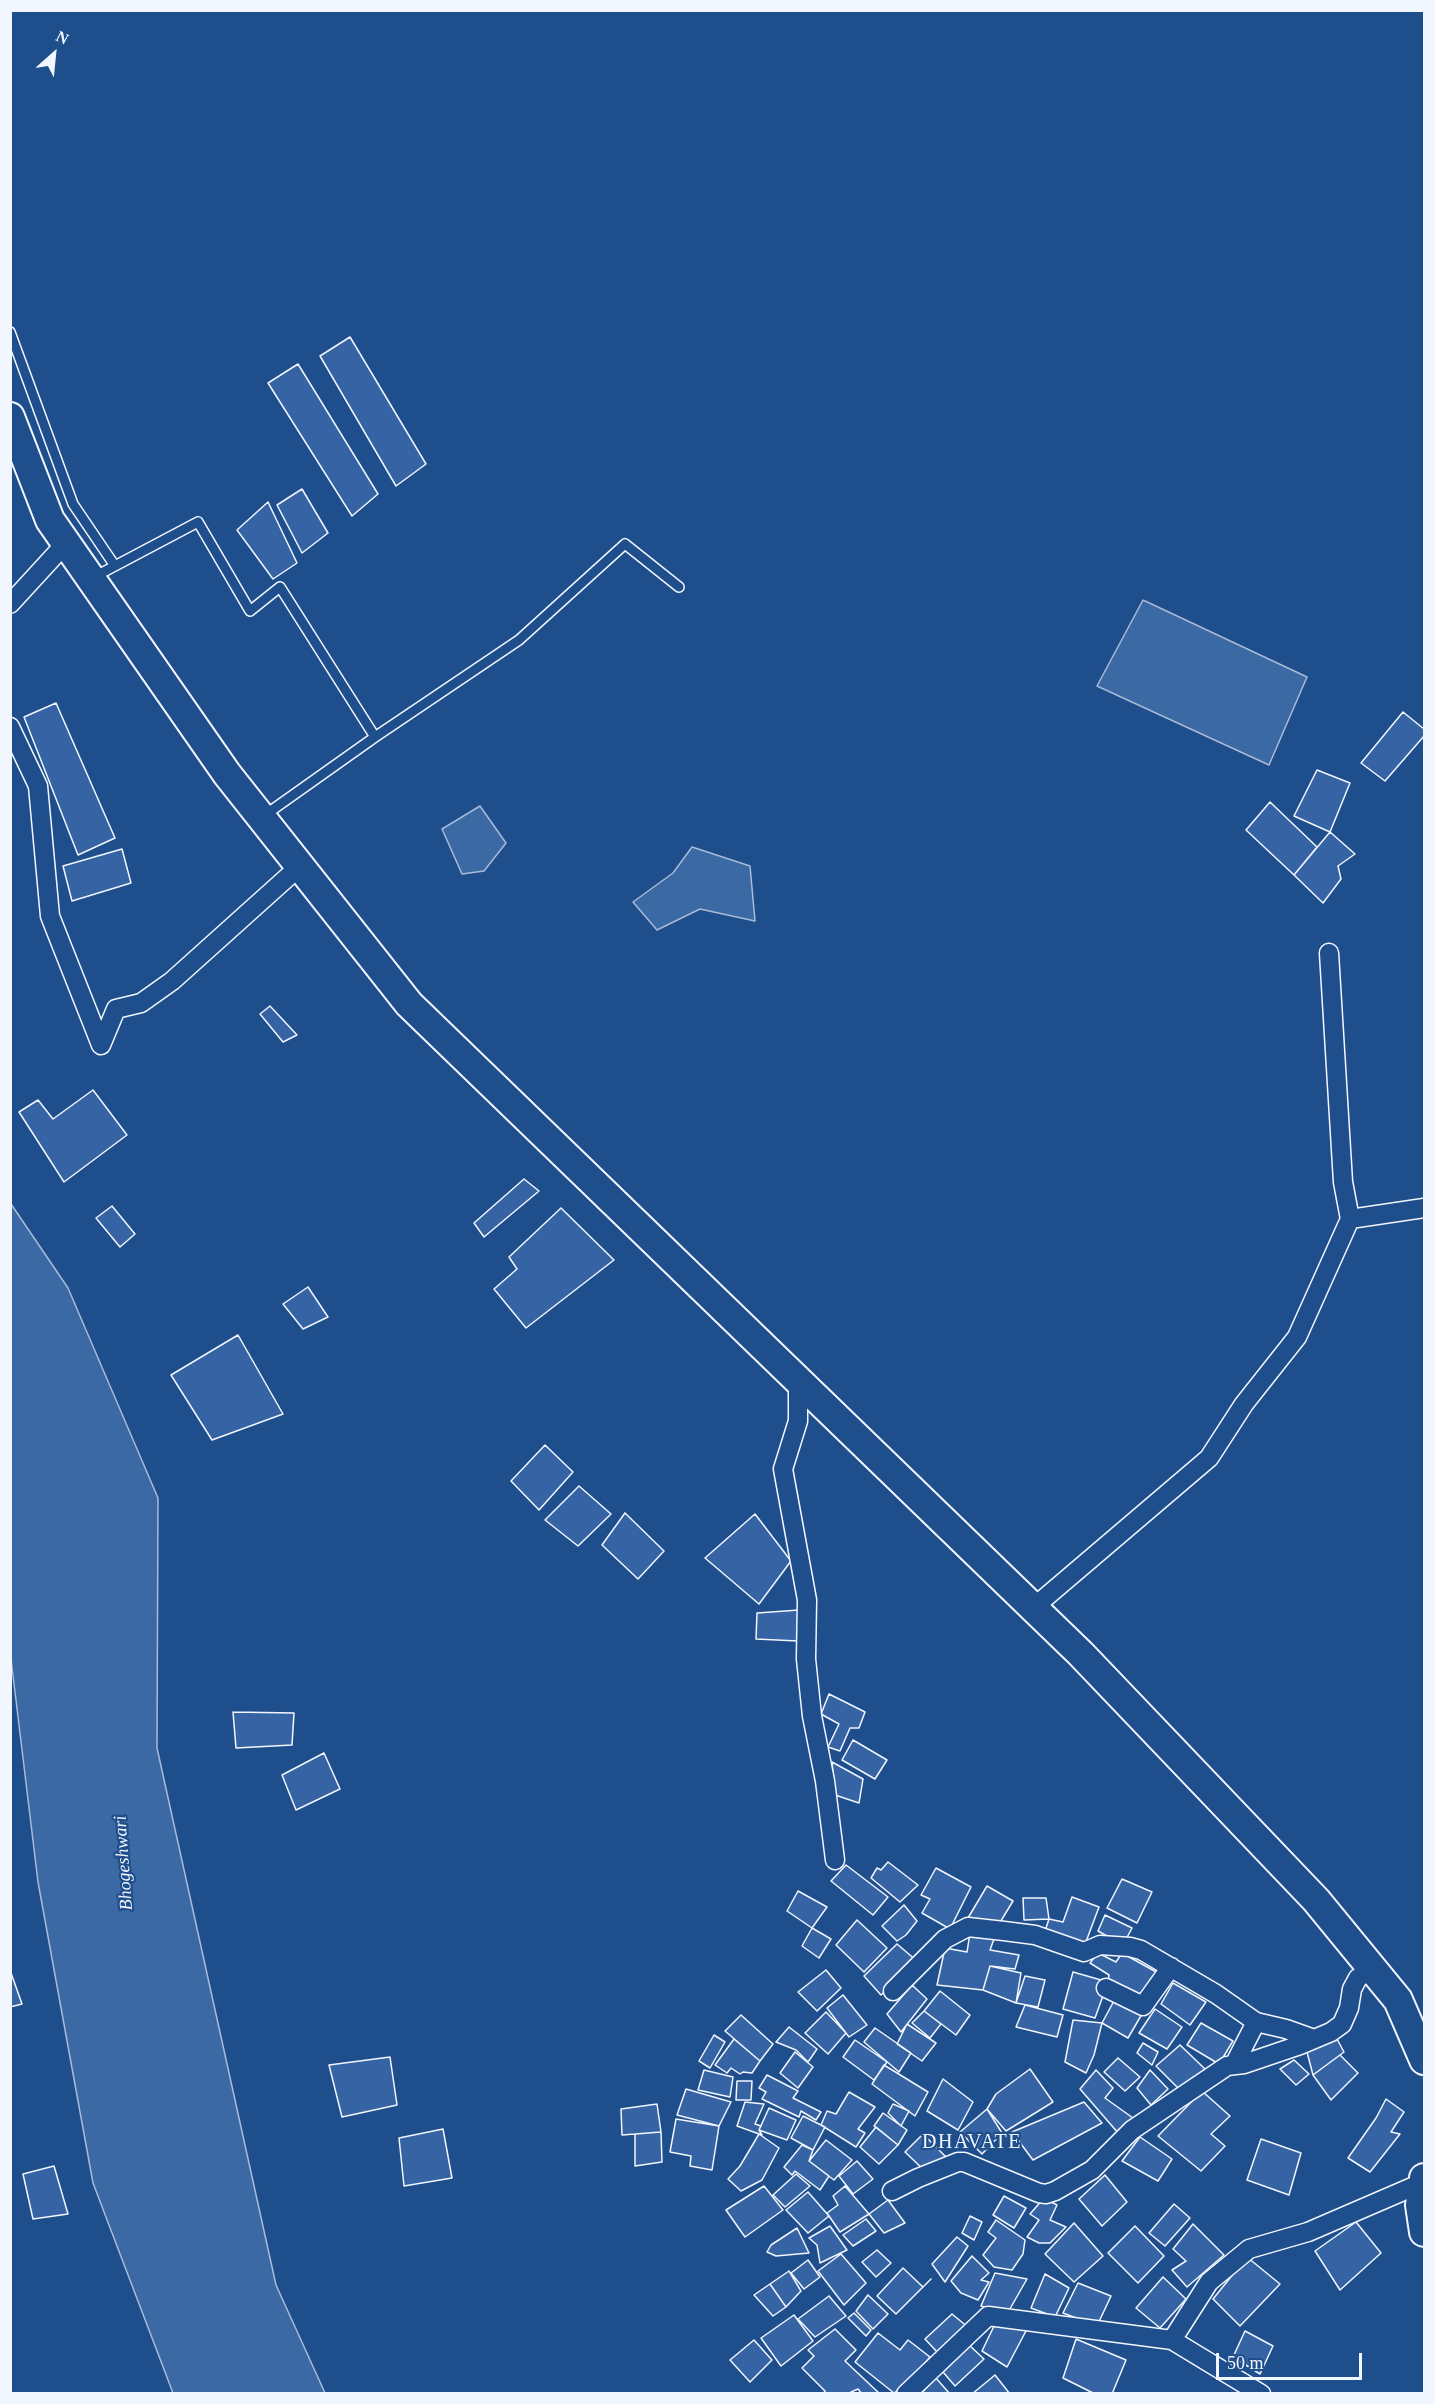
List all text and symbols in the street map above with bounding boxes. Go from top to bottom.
north arrow [24,24,84,84]
text: N [53,27,71,48]
water label: Bhogeshwari [110,1815,138,1911]
district label: DHAVATE [922,2131,1022,2155]
scale bar [1219,2341,1364,2379]
text: 50 m [1227,2353,1264,2373]

